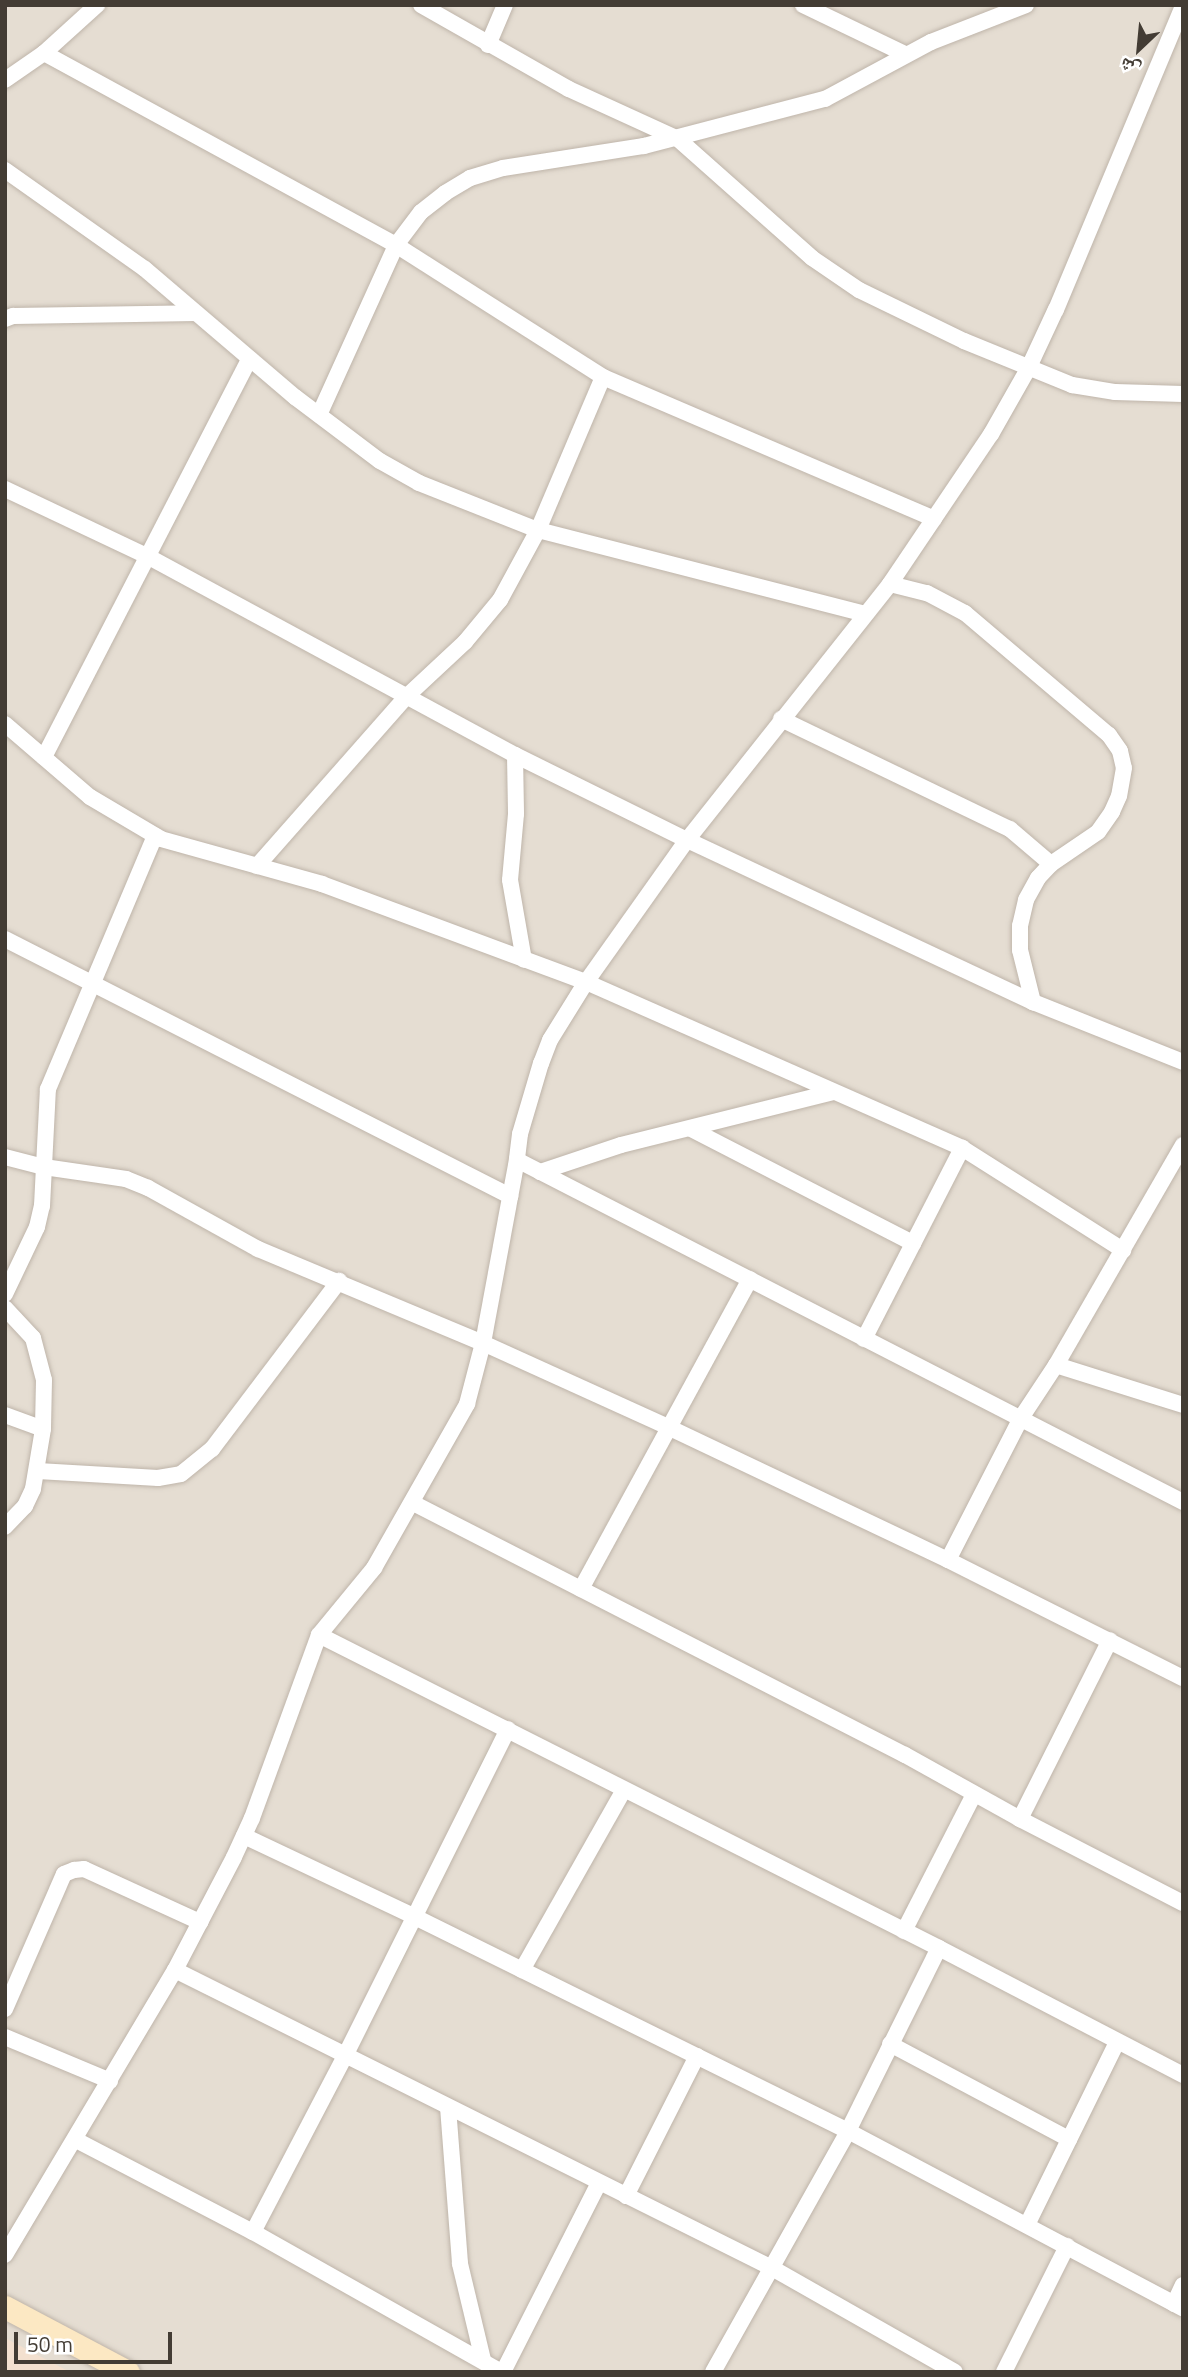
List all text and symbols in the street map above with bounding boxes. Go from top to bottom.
north arrow [1104,14,1174,84]
text: ش [1114,51,1145,86]
scale bar [18,2318,175,2362]
text: 50 m [27,2328,73,2360]

